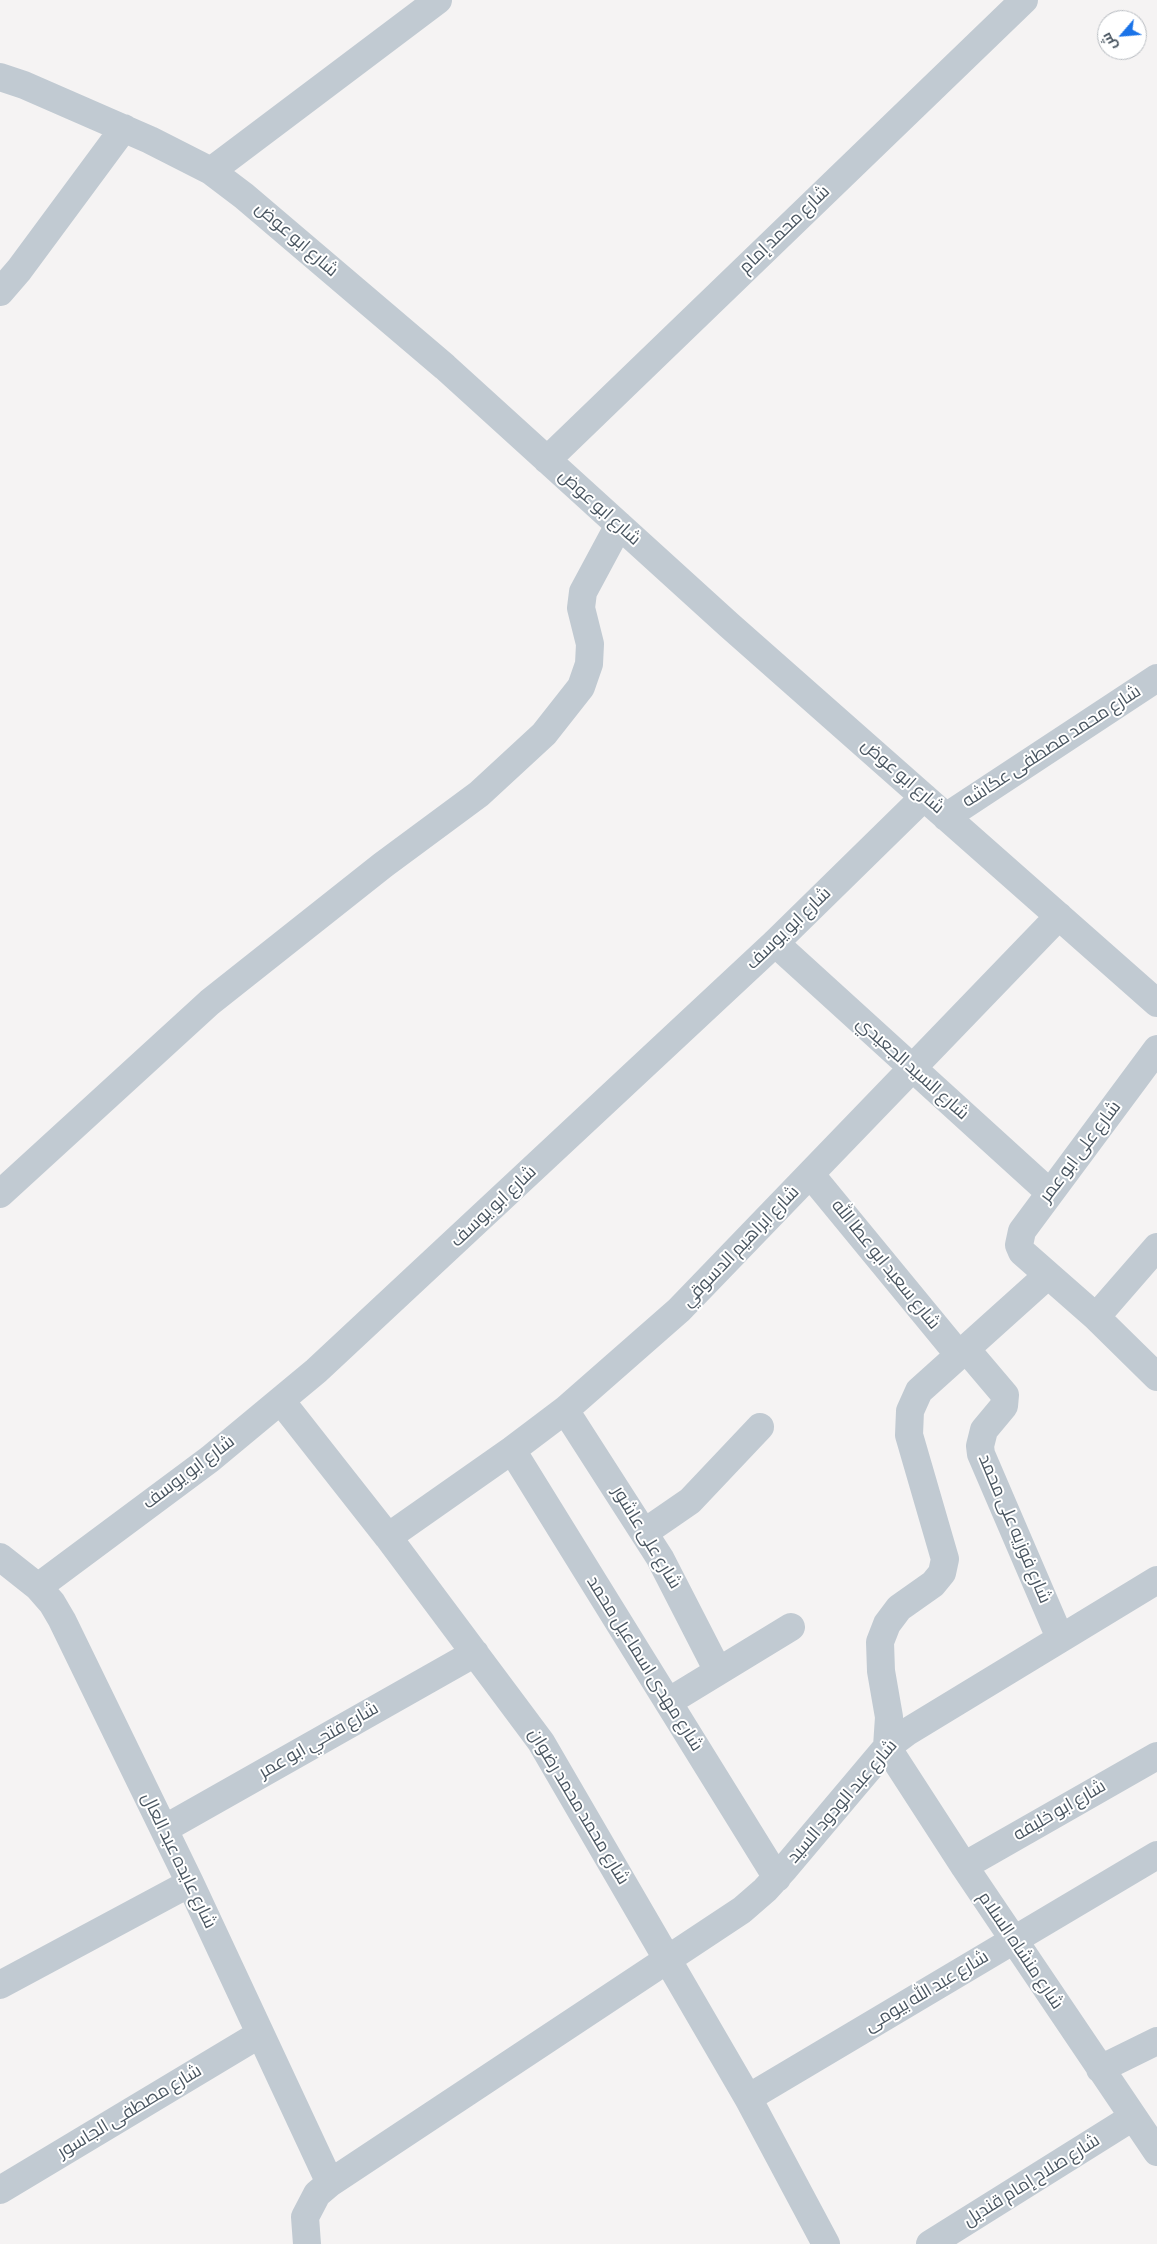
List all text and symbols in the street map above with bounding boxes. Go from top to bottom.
north arrow [1097,10,1147,60]
text: ش [1097,30,1121,53]
street label: شارع محمد إمام [735,181,835,279]
street label: شارع ابو عوض [250,198,342,282]
street label: شارع ابو عوض [553,465,645,551]
street label: شارع محمد مصطفى عكاشه [959,681,1145,813]
street label: شارع ابو عوض [856,735,948,819]
street label: شارع ابو يوسف [742,883,836,975]
street label: شارع السيد الجعيدي [851,1013,973,1125]
street label: شارع على ابو عمر [1036,1097,1126,1207]
street label: شارع ابو يوسف [447,1162,541,1252]
street label: شارع ابراهيم الدسوقي [678,1182,804,1312]
street label: شارع سعيد ابو عطا الله [826,1196,944,1334]
street label: شارع ابو يوسف [139,1431,239,1515]
street label: شارع فوزيه على محمد [973,1451,1055,1607]
street label: شارع على عاشور [607,1483,685,1593]
street label: شارع مهدى اسماعيل محمد [581,1572,707,1756]
street label: شارع فتحي ابو عمر [255,1698,383,1784]
street label: شارع محمد محمد رضوان [523,1725,633,1889]
street label: شارع عبد الودود السيد [783,1736,903,1868]
street label: شارع ابو خليفه [1010,1776,1110,1846]
street label: شارع عايده عبد العال [136,1790,220,1932]
street label: شارع منشاه السلام [973,1888,1067,2014]
street label: شارع عبد الله بيومى [861,1946,993,2038]
street label: شارع مصطفى الجاسور [54,2060,206,2164]
street label: شارع صلاح إمام قنديل [960,2130,1104,2232]

